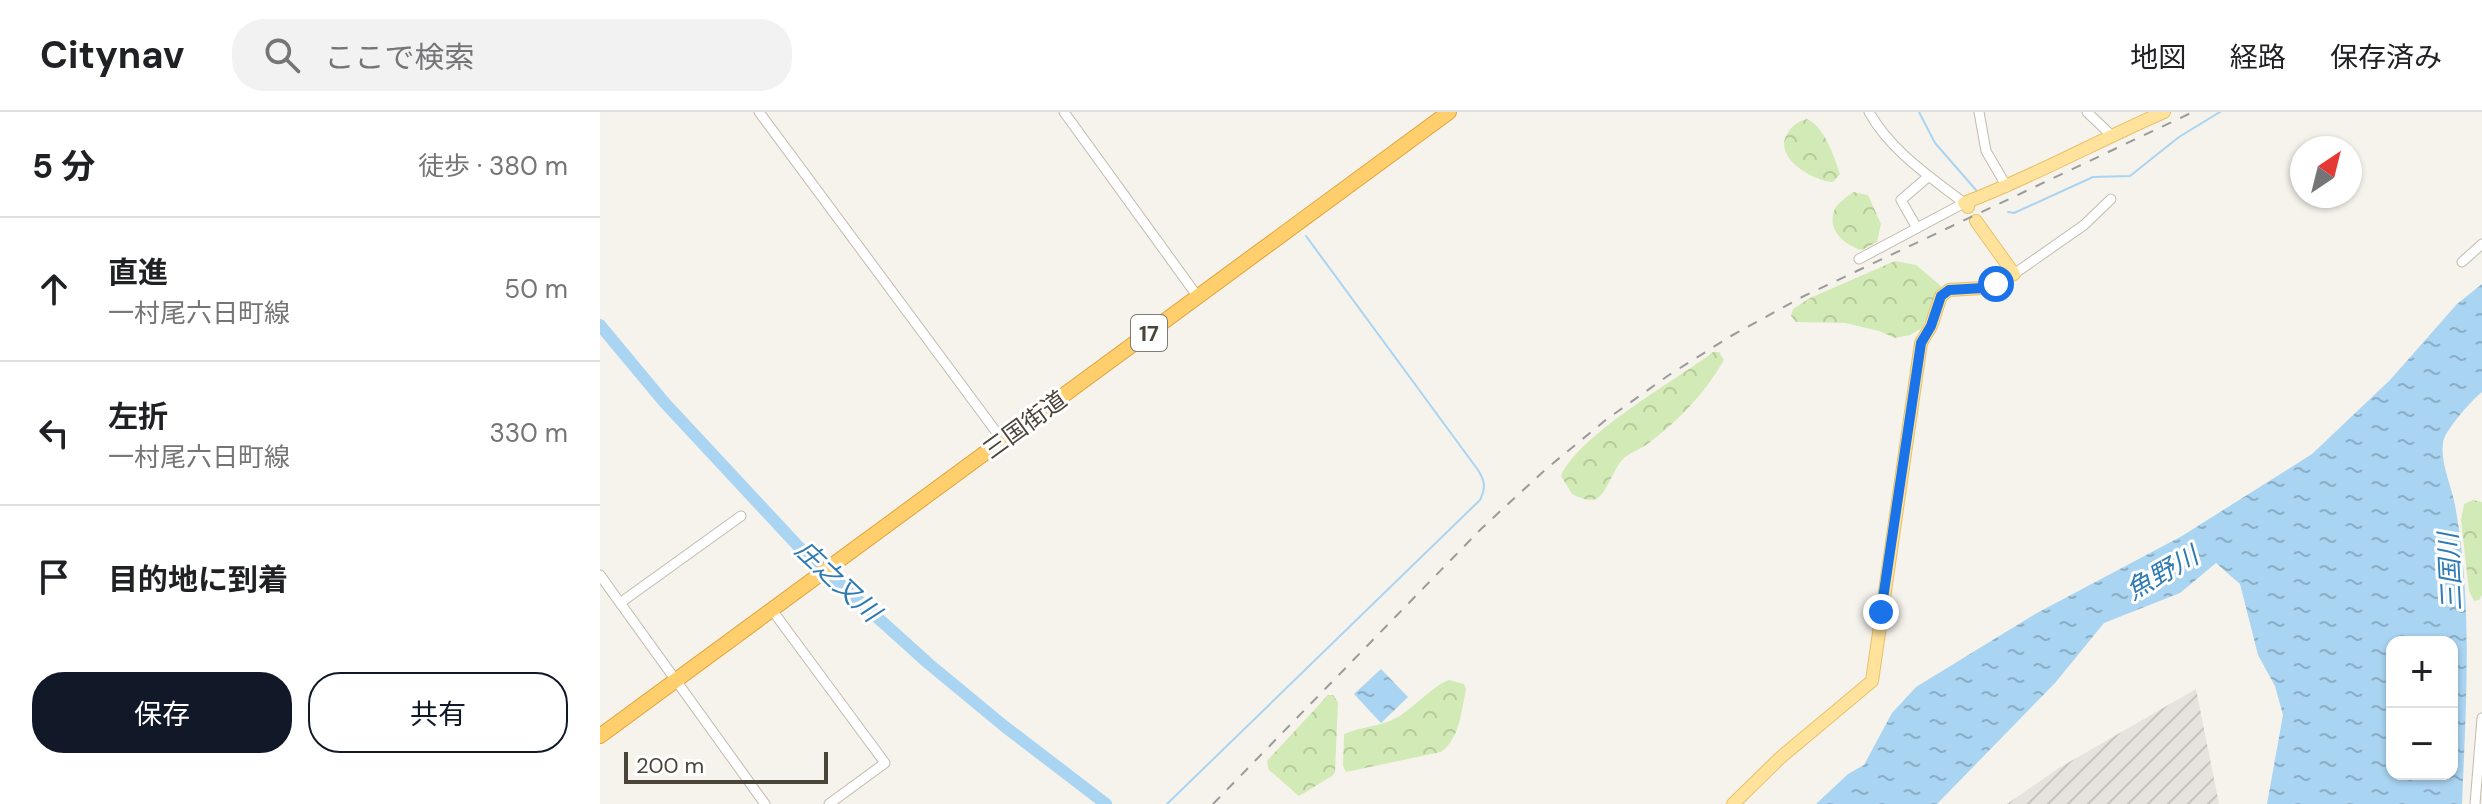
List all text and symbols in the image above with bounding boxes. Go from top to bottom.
search box [232,19,792,91]
text: Citynav [40,30,184,80]
icon: search [260,33,304,77]
text: ここで検索 [324,38,474,77]
text: 地図 [2130,39,2186,76]
text: 経路 [2230,39,2286,76]
text: 保存済み [2330,39,2442,76]
north arrow [2290,136,2362,208]
text: 5 分 [32,144,95,189]
text: 徒歩 · 380 m [418,149,568,183]
text: 直進 [108,253,168,292]
route start [1978,266,2014,302]
icon: ahead [32,267,76,311]
text: 50 m [504,272,568,306]
text: 一村尾六日町線 [108,296,290,330]
road number: 17 [1131,315,1167,351]
street label: 三国街道 [977,384,1073,465]
text: 左折 [108,397,168,436]
icon: left [32,411,76,455]
text: 330 m [489,416,568,450]
text: 一村尾六日町線 [108,440,290,474]
water label: 三国川 [2431,529,2469,612]
water label: 庄之又川 [788,533,890,631]
water label: 魚野川 [2120,537,2207,607]
icon: arrive [32,555,76,599]
text: 目的地に到着 [108,560,288,599]
route end [1863,594,1899,630]
map controls [2386,636,2458,780]
button: + [2386,636,2458,708]
button: 保存 [32,672,292,753]
button: 共有 [308,672,568,753]
button: − [2386,708,2458,780]
scale bar [624,748,828,784]
text: 200 m [636,751,704,780]

